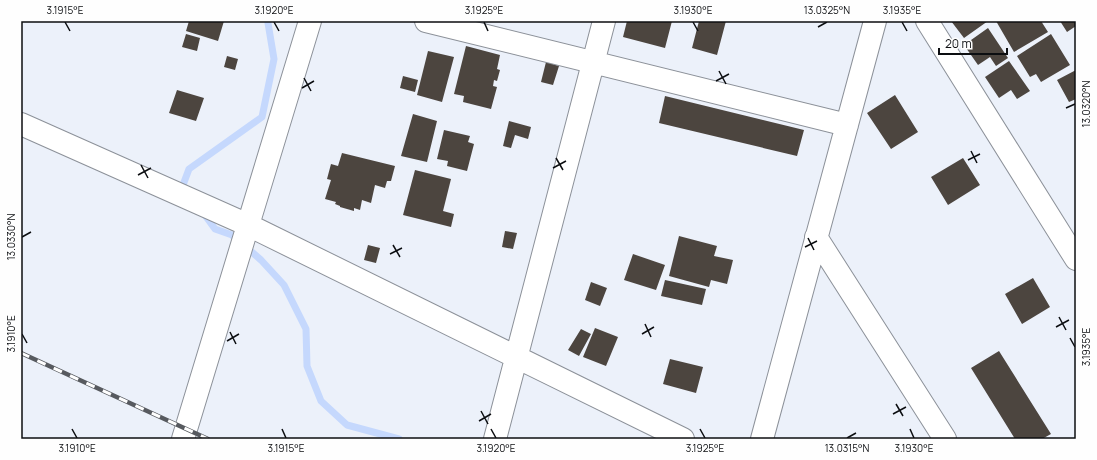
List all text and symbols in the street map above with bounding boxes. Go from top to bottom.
text: 3.1915°E [47,3,84,17]
text: 3.1920°E [255,3,294,17]
text: 3.1925°E [465,3,504,17]
text: 3.1930°E [674,3,713,17]
text: 13.0325°N [804,3,850,17]
text: 3.1935°E [883,3,922,17]
scale bar [939,30,1007,56]
text: 20 m [945,35,972,52]
text: 13.0320°N [1079,80,1093,127]
text: 13.0330°N [4,214,18,260]
text: 3.1910°E [4,315,18,353]
text: 3.1935°E [1079,327,1093,366]
text: 3.1910°E [58,441,96,455]
text: 3.1915°E [268,441,305,455]
text: 3.1920°E [477,441,516,455]
text: 3.1925°E [686,441,725,455]
text: 13.0315°N [825,441,869,455]
text: 3.1930°E [895,441,934,455]

